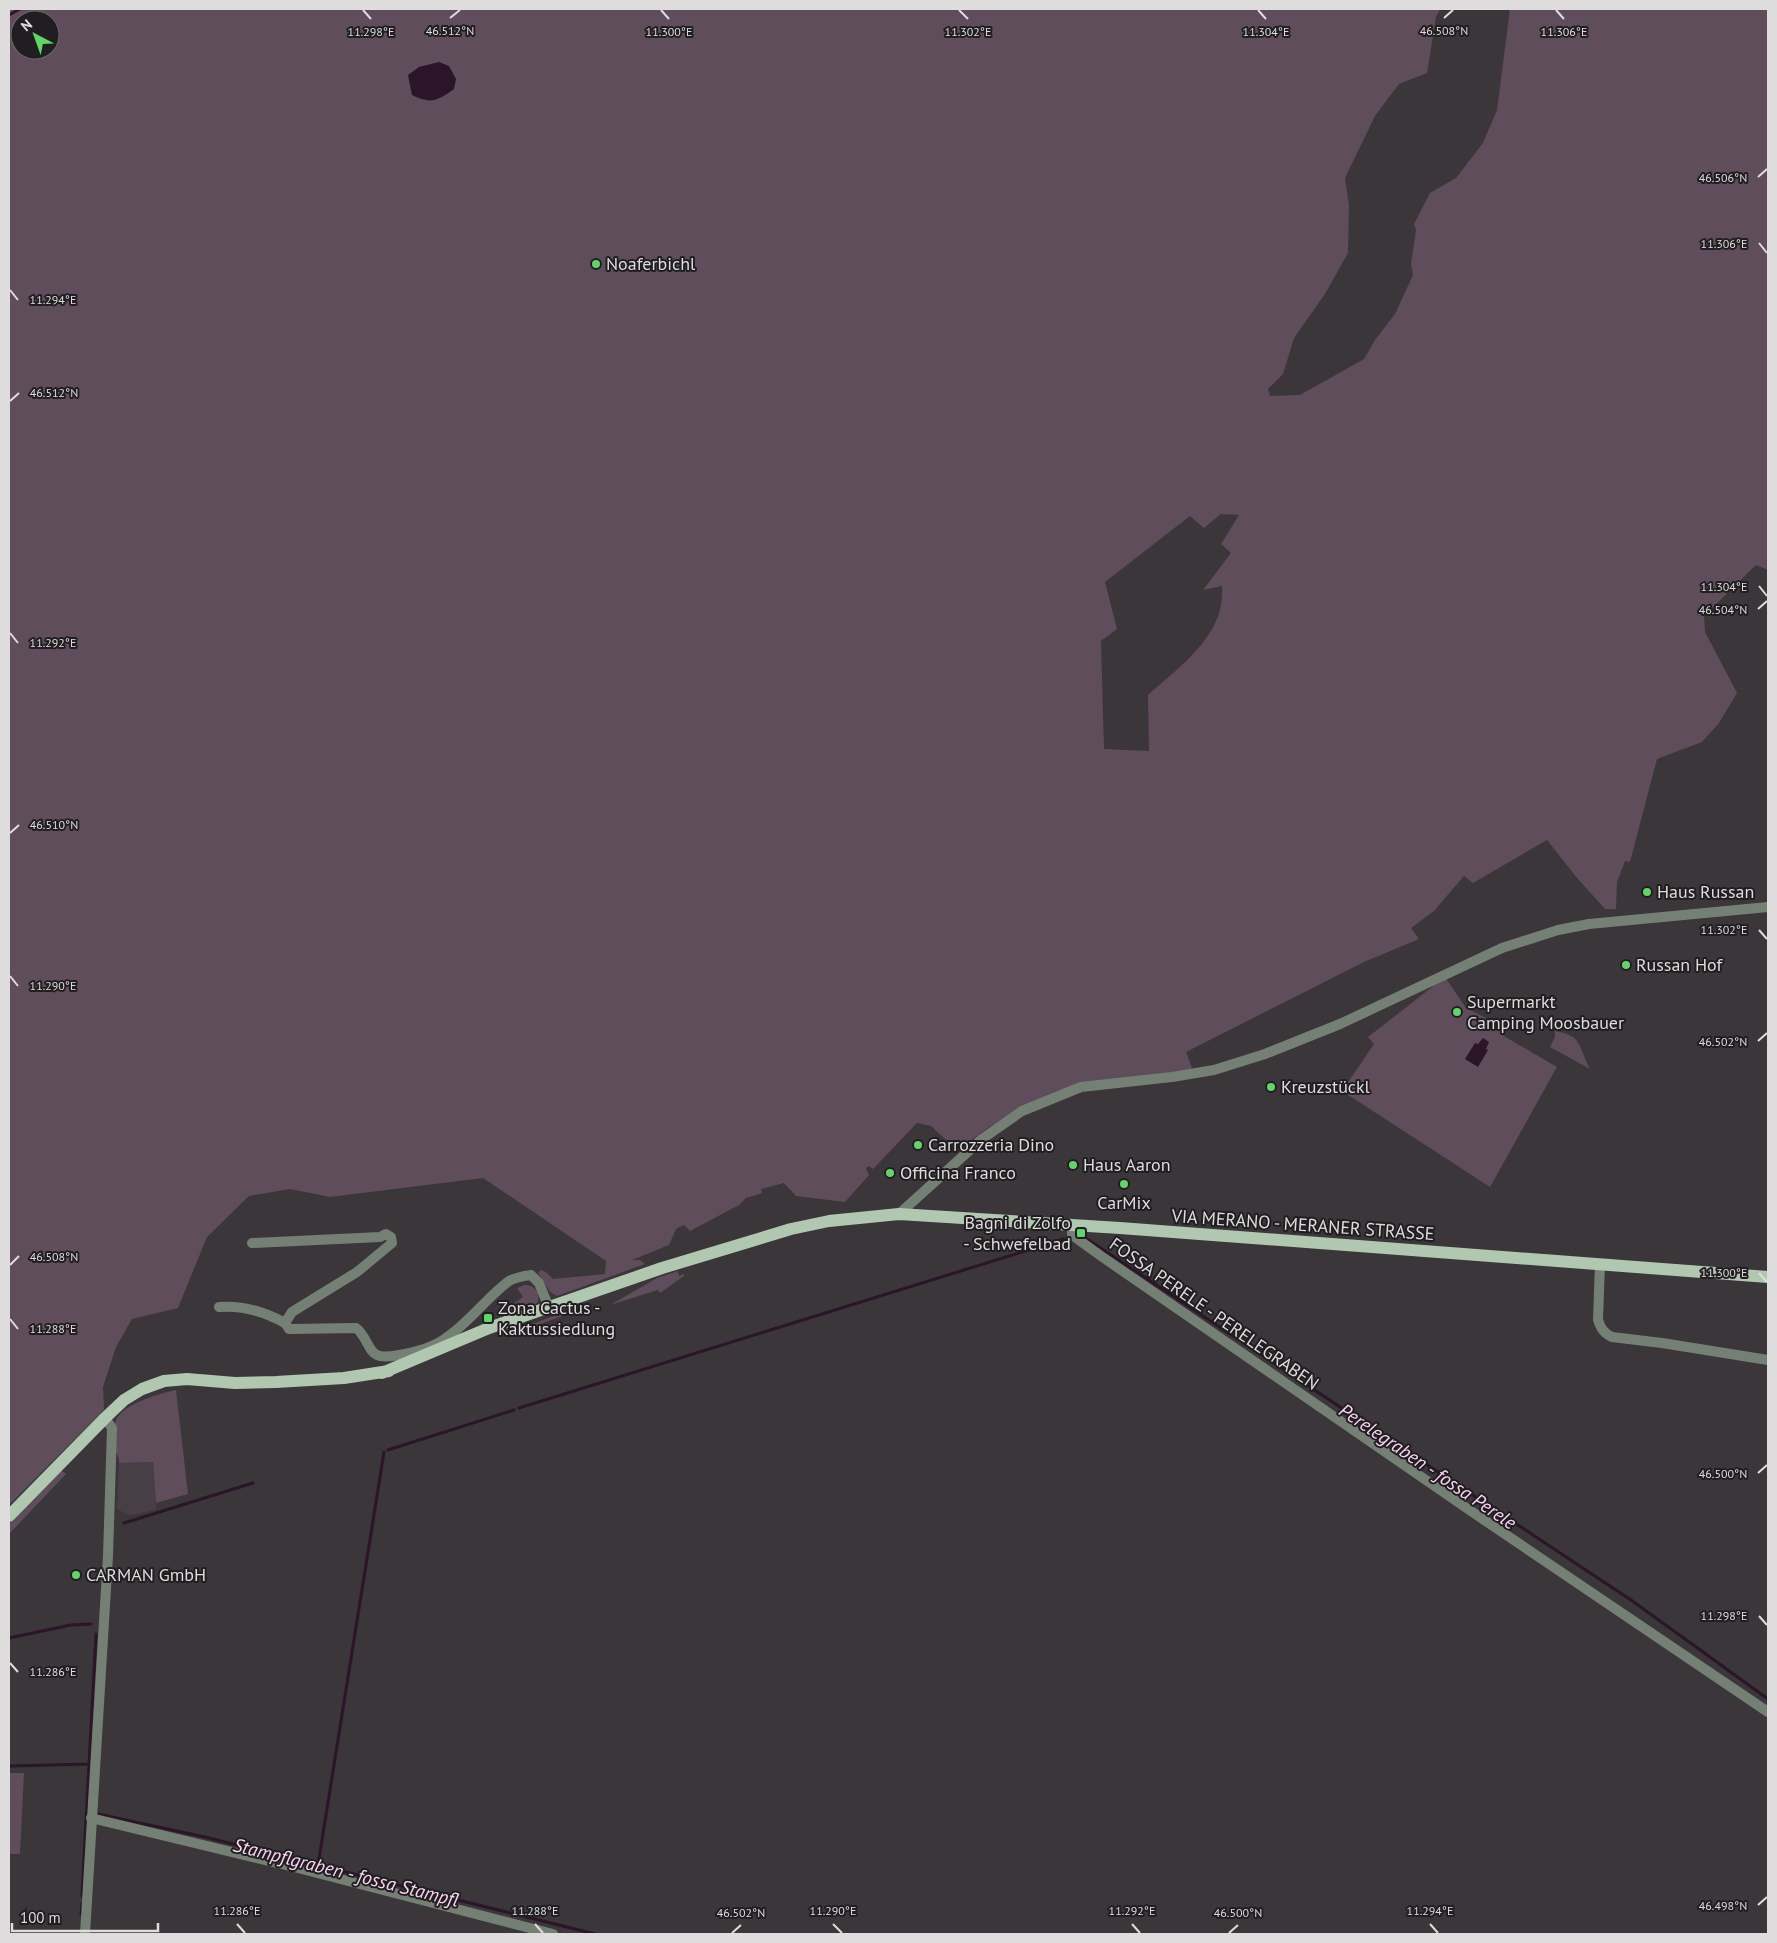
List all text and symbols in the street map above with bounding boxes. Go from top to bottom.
north arrow [10,10,60,60]
text: N [17,15,36,35]
text: 46.512°N [426,23,474,38]
text: 46.508°N [1420,23,1468,38]
text: 11.298°E [348,24,394,39]
text: 11.300°E [646,24,692,39]
text: 11.302°E [945,24,991,39]
text: 11.304°E [1243,24,1289,39]
text: 11.306°E [1541,24,1587,39]
text: 46.506°N [1699,170,1747,185]
text: 11.306°E [1701,236,1747,251]
place label: Noaferbichl [606,252,696,275]
marker: Noaferbichl [590,258,602,270]
text: 11.294°E [30,292,76,307]
text: 46.512°N [30,385,78,400]
text: 11.304°E [1701,579,1747,594]
text: 46.504°N [1699,602,1747,617]
text: 11.292°E [30,635,76,650]
text: 46.510°N [30,817,78,832]
place label: Haus Russan [1657,880,1754,903]
marker: Haus Russan [1641,886,1653,898]
text: 11.302°E [1701,922,1747,937]
place label: Russan Hof [1636,953,1723,976]
marker: Russan Hof [1620,959,1632,971]
text: 11.290°E [30,978,76,993]
place label: Supermarkt Camping Moosbauer [1467,990,1624,1034]
marker: Supermarkt Camping Moosbauer [1451,1006,1463,1018]
text: 46.502°N [1699,1034,1747,1049]
place label: Kreuzstückl [1281,1075,1371,1098]
marker: Kreuzstückl [1265,1081,1277,1093]
place label: Carrozzeria Dino [928,1133,1054,1156]
marker: Carrozzeria Dino [912,1139,924,1151]
place label: Haus Aaron [1083,1153,1171,1176]
marker: Haus Aaron [1067,1159,1079,1171]
place label: Officina Franco [900,1161,1016,1184]
marker: Officina Franco [884,1167,896,1179]
marker: CarMix [1118,1178,1130,1190]
place label: CarMix [1097,1191,1151,1214]
street label: VIA MERANO - MERANER STRASSE [1170,1204,1435,1245]
place label: Bagni di Zolfo - Schwefelbad [963,1211,1071,1255]
marker: Bagni di Zolfo - Schwefelbad [1075,1227,1087,1239]
street label: FOSSA PERELE - PERELEGRABEN [1105,1232,1324,1395]
text: 46.508°N [30,1249,78,1264]
text: 11.300°E [1701,1265,1747,1280]
place label: Zona Cactus - Kaktussiedlung [498,1296,615,1340]
marker: Zona Cactus - Kaktussiedlung [482,1312,494,1324]
text: 11.288°E [30,1321,76,1336]
water label: Perelegraben - fossa Perele [1335,1398,1521,1534]
text: 46.500°N [1699,1466,1747,1481]
place label: CARMAN GmbH [86,1563,206,1586]
marker: CARMAN GmbH [70,1569,82,1581]
text: 11.298°E [1701,1608,1747,1623]
text: 11.286°E [30,1664,76,1679]
water label: Stampflgraben - fossa Stampfl [231,1832,462,1912]
text: 46.498°N [1699,1898,1747,1913]
scale bar [12,1900,159,1932]
text: 11.286°E [214,1903,260,1918]
text: 11.288°E [512,1903,558,1918]
text: 11.290°E [810,1903,856,1918]
text: 11.292°E [1109,1903,1155,1918]
text: 11.294°E [1407,1903,1453,1918]
text: 46.502°N [717,1905,765,1920]
text: 46.500°N [1214,1905,1262,1920]
text: 100 m [20,1908,61,1927]

